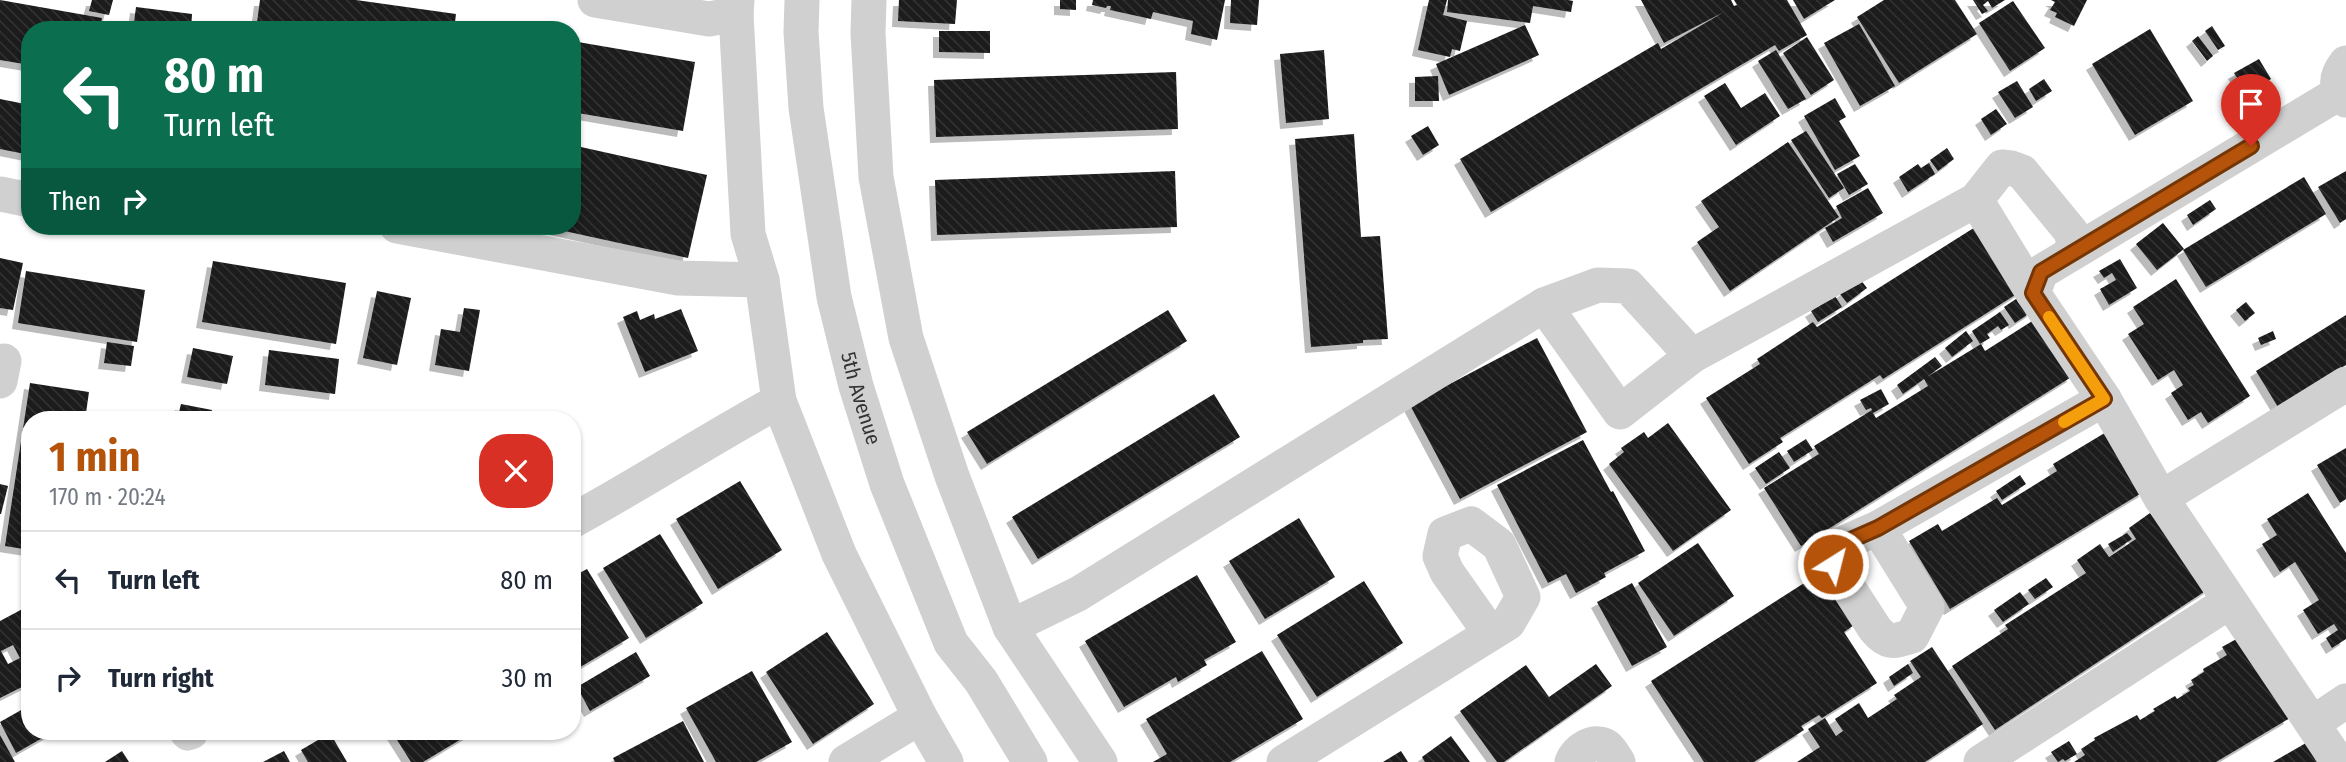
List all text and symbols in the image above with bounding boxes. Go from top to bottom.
text: 80 m [164,46,264,105]
icon: left [49,49,140,140]
pin [2221,74,2281,146]
icon: arrive [2232,85,2270,123]
text: Turn left [164,106,274,144]
icon: right [115,182,153,220]
text: Then [49,186,101,217]
street label: 5th Avenue [835,349,887,448]
text: 1 min [49,432,140,482]
button: close [479,434,553,508]
text: 170 m · 20:24 [49,483,166,511]
position arrow [1796,527,1870,601]
icon: left [49,561,87,599]
text: Turn left [108,565,200,596]
text: 80 m [500,565,553,596]
icon: right [49,659,87,697]
text: Turn right [108,663,214,694]
text: 30 m [502,663,553,694]

